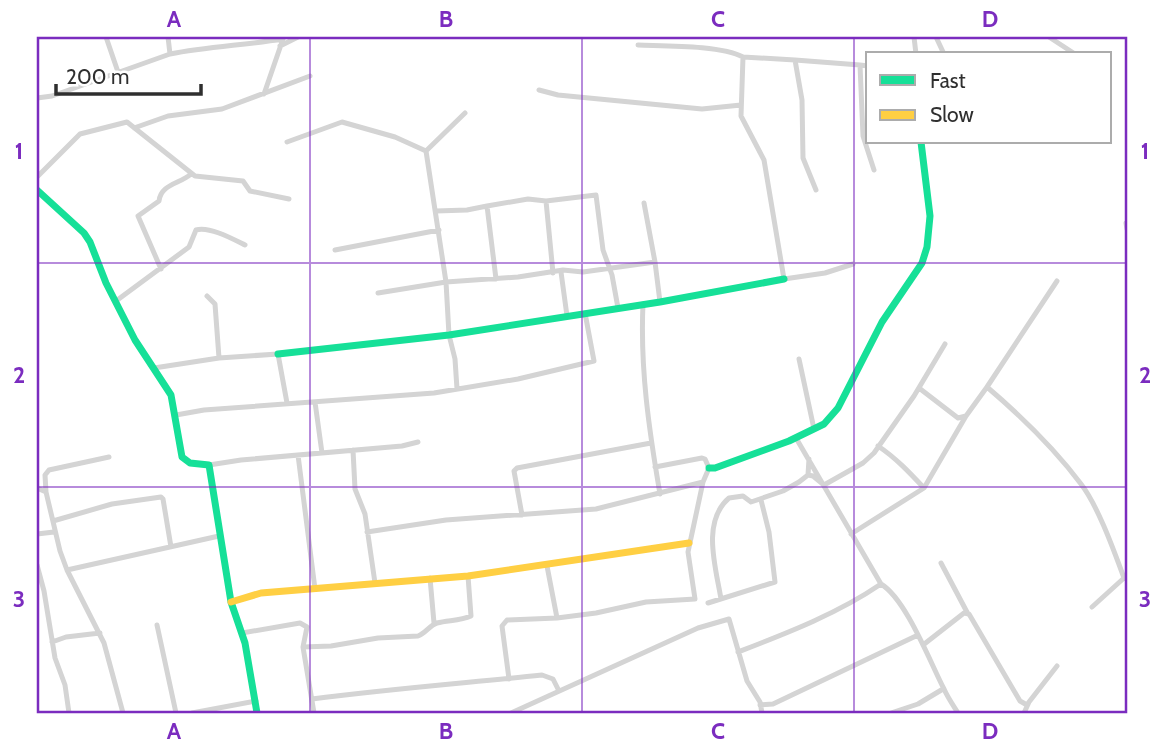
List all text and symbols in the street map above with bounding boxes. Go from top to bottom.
text: A [167,5,182,33]
text: B [439,5,453,33]
text: C [711,5,725,33]
text: D [982,5,998,33]
scale bar [56,52,201,96]
legend [866,52,1112,144]
text: 200 m [66,64,129,89]
text: Fast [930,68,966,93]
text: Slow [930,102,974,127]
text: 1 [15,137,23,165]
text: 1 [1141,137,1149,165]
text: 2 [13,361,25,389]
text: 2 [1139,361,1151,389]
text: 3 [13,585,25,613]
text: 3 [1139,585,1151,613]
text: A [167,717,182,745]
text: B [439,717,453,745]
text: C [711,717,725,745]
text: D [982,717,998,745]

